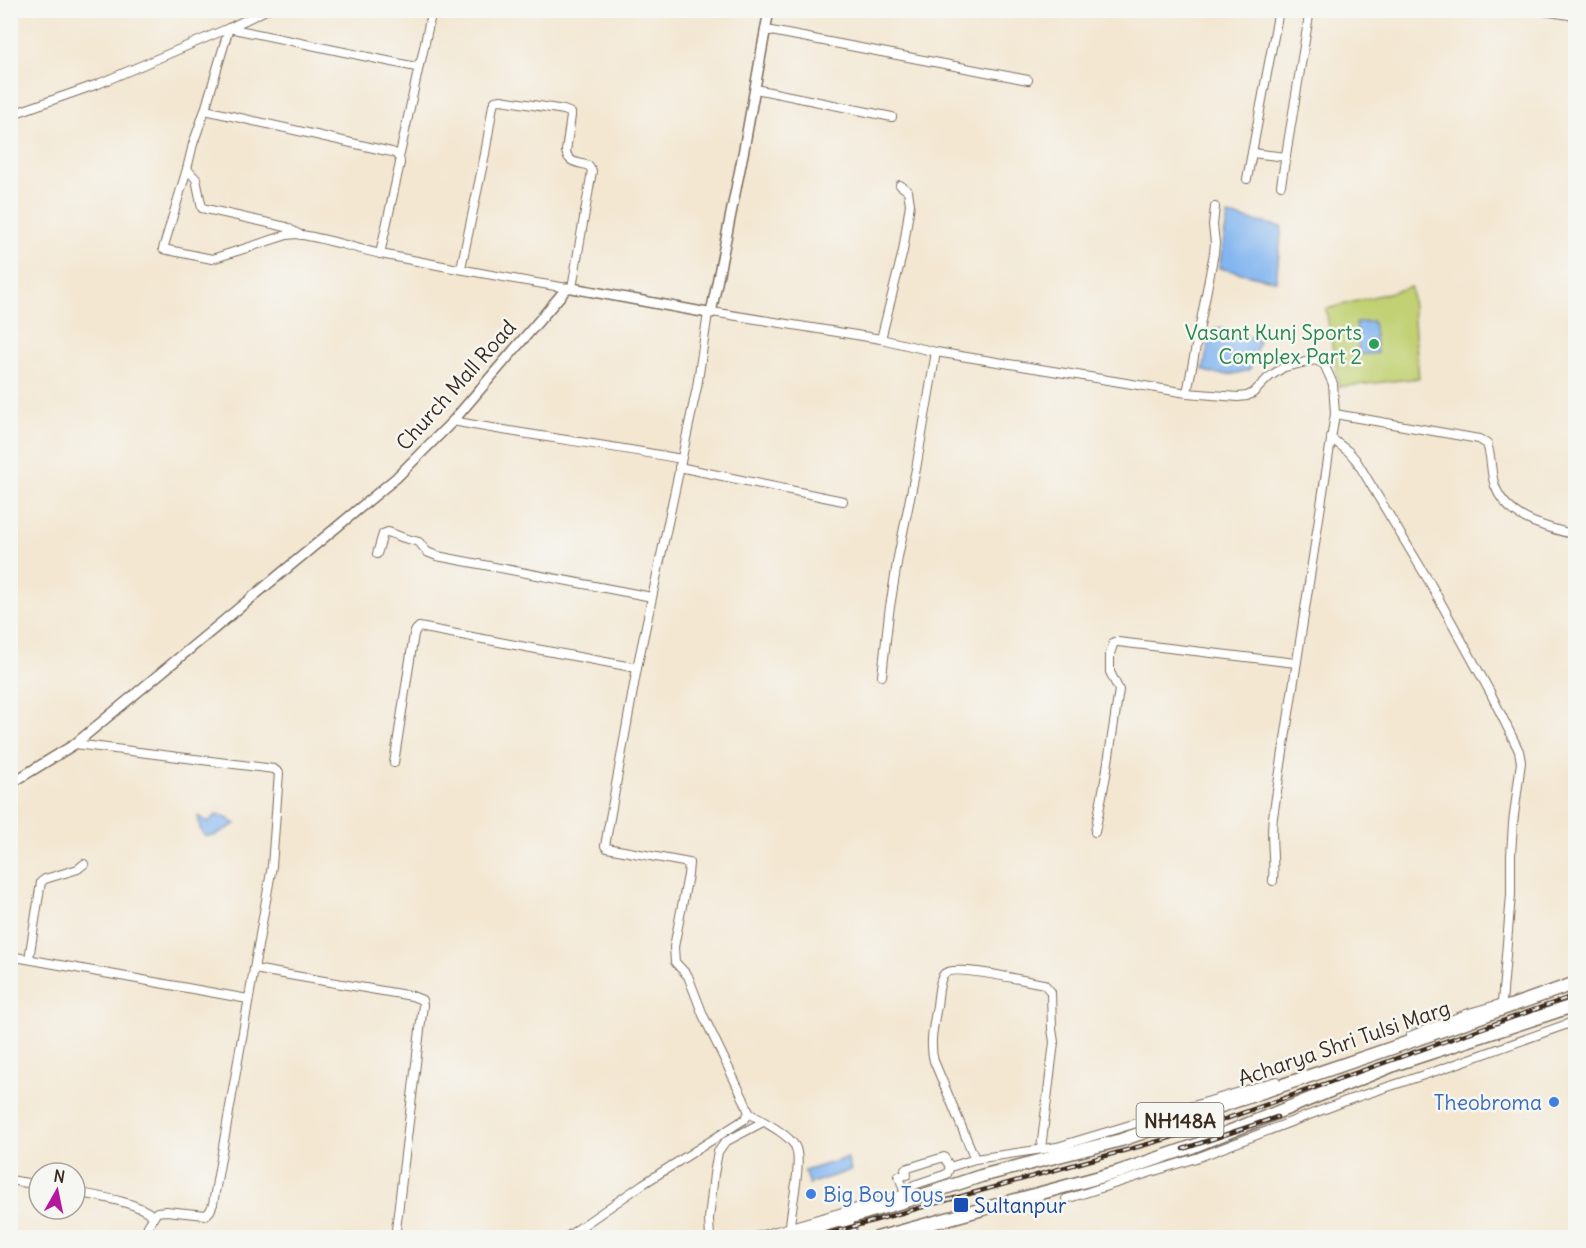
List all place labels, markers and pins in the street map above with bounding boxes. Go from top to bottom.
place label: Vasant Kunj Sports Complex Part 2 [1185,319,1362,370]
marker: Vasant Kunj Sports Complex Part 2 [1367,337,1381,351]
place label: Theobroma [1434,1089,1542,1116]
marker: Theobroma [1547,1095,1561,1109]
place label: Big Boy Toys [823,1181,944,1208]
marker: Big Boy Toys [804,1187,818,1201]
place label: Sultanpur [974,1192,1067,1219]
marker: Sultanpur [952,1196,970,1214]

